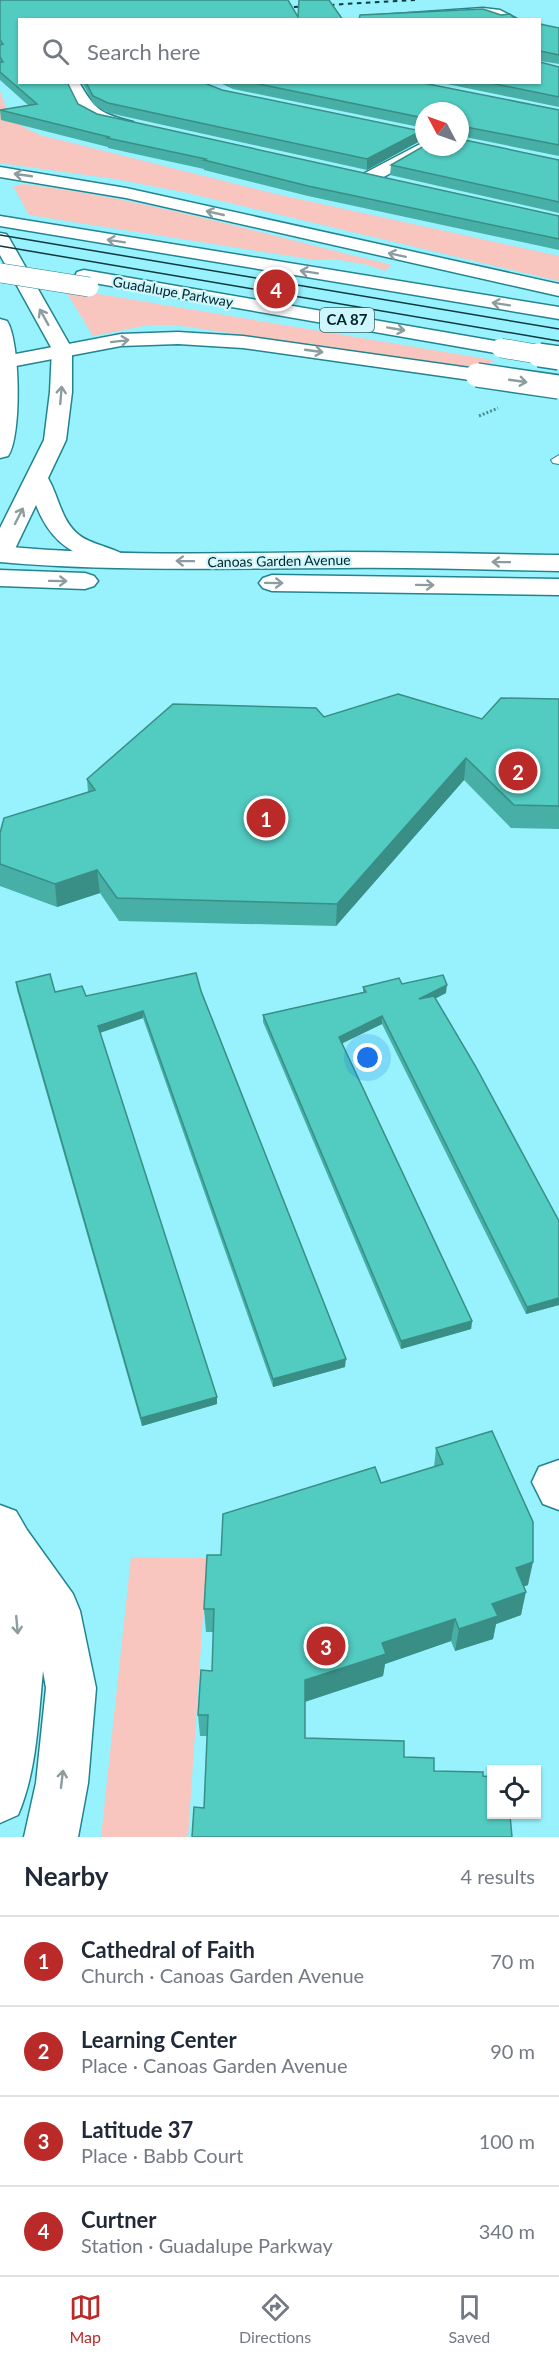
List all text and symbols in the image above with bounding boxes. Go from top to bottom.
search box [18,18,541,84]
icon: search [39,35,72,68]
text: Search here [87,38,200,65]
north arrow [415,102,469,156]
one-way arrow [14,170,34,181]
one-way arrow [206,206,225,218]
one-way arrow [107,235,127,246]
one-way arrow [388,249,408,260]
pin: 4 [256,266,296,312]
one-way arrow [300,267,319,278]
street label: Guadalupe Parkway [112,273,235,311]
one-way arrow [492,298,512,309]
road number: CA 87 [320,308,374,332]
one-way arrow [38,309,50,326]
one-way arrow [386,324,405,335]
one-way arrow [110,335,130,346]
one-way arrow [304,346,324,357]
one-way arrow [507,375,527,386]
one-way arrow [56,386,67,405]
one-way arrow [14,508,25,526]
street label: Canoas Garden Avenue [207,551,351,570]
one-way arrow [175,555,195,567]
one-way arrow [491,556,511,568]
one-way arrow [48,575,68,587]
one-way arrow [264,577,284,589]
one-way arrow [415,579,435,591]
pin: 2 [498,748,538,794]
pin: 1 [246,796,286,840]
your location [353,1043,382,1072]
one-way arrow [12,1615,23,1635]
pin: 3 [306,1624,346,1668]
map controls [487,1765,541,1819]
button: locate [487,1765,541,1819]
one-way arrow [56,1770,67,1790]
text: Nearby [24,1860,109,1892]
text: 4 results [460,1864,535,1888]
text: Cathedral of Faith [81,1936,255,1963]
text: 1 [38,1949,49,1973]
text: 70 m [490,1949,535,1973]
text: Church · Canoas Garden Avenue [81,1963,364,1987]
text: Learning Center [81,2026,237,2053]
text: 2 [38,2039,49,2063]
text: 90 m [490,2039,535,2063]
text: Place · Canoas Garden Avenue [81,2053,347,2077]
text: Latitude 37 [81,2116,193,2143]
text: 3 [38,2129,49,2153]
text: 100 m [479,2129,535,2153]
text: Place · Babb Court [81,2143,243,2167]
text: Curtner [81,2206,157,2233]
text: 4 [38,2219,49,2243]
text: 340 m [479,2219,535,2243]
text: Station · Guadalupe Parkway [81,2233,333,2257]
tab: Map [69,2291,102,2346]
tab: Directions [239,2291,311,2346]
tab: Saved [449,2291,490,2346]

